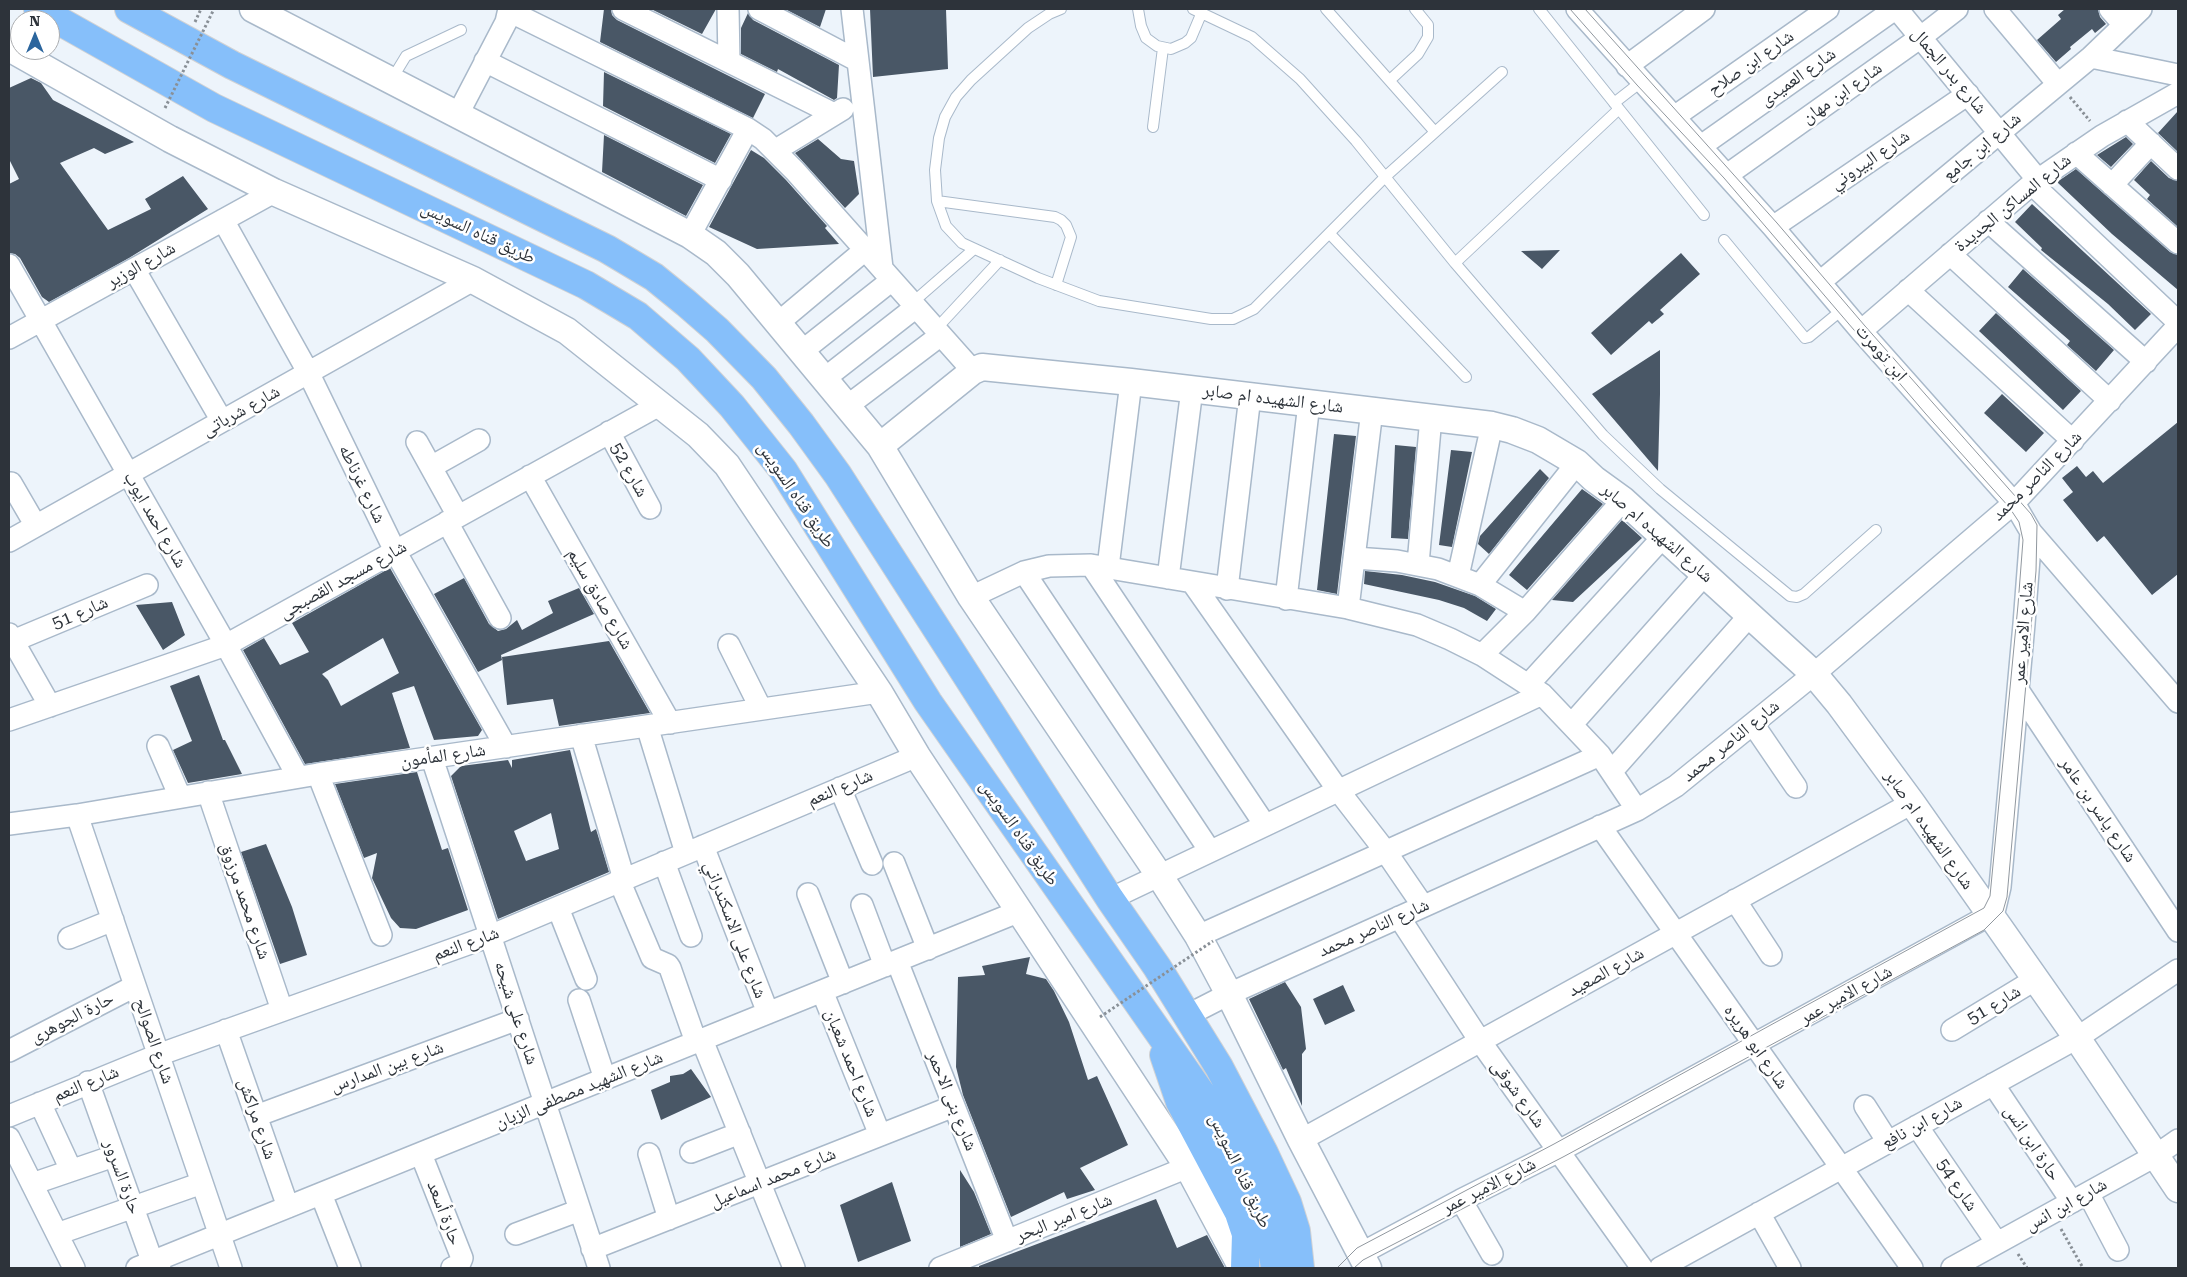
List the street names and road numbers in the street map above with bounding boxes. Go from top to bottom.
street label: شارع بدر الجمال [1906,23,1992,119]
street label: شارع ابن صلاح [1704,26,1798,100]
street label: شارع العميدى [1756,43,1840,111]
street label: شارع ابن مهان [1798,57,1886,129]
street label: شارع ابن جامع [1938,108,2026,186]
street label: شارع البيروني [1826,125,1914,195]
street label: شارع المساكن الجديدة [1950,149,2076,257]
street label: طريق قناه السويس [417,197,539,269]
street label: شارع الوزير [103,237,179,293]
street label: ابن تومرت [1850,320,1912,386]
street label: شارع الشهيده ام صابر [1202,380,1344,418]
street label: شارع شرباتى [198,381,284,441]
street label: شارع الناصر محمد [1987,426,2087,526]
street label: طريق قناه السويس [752,438,840,552]
street label: شارع 52 [605,439,653,501]
street label: شارع غرناطه [334,441,390,527]
street label: شارع احمد ايوب [119,468,191,572]
street label: شارع الشهيده ام صابر [1597,479,1717,587]
street label: شارع مسجد القصبجى [275,536,411,624]
street label: شارع صادق سليم [562,545,638,653]
street label: شارع الامير عمر [2008,581,2038,685]
street label: شارع 51 [49,592,111,634]
street label: شارع الناصر محمد [1678,695,1784,787]
street label: شارع المأمون [399,739,487,773]
street label: شارع ياسر بن عامر [2055,753,2141,867]
street label: شارع النعم [804,765,876,811]
street label: شارع الشهيده ام صابر [1880,766,1978,894]
street label: طريق قناه السويس [975,776,1063,890]
street label: شارع محمد مرزوق [215,840,275,962]
street label: شارع على الاسكندراني [699,858,771,1002]
street label: شارع الناصر محمد [1315,894,1433,962]
street label: شارع النعم [430,922,502,966]
street label: شارع الصعيد [1564,942,1648,1002]
street label: شارع على شيحه [489,958,543,1068]
street label: شارع الامير عمر [1796,961,1896,1029]
street label: شارع 51 [1963,981,2025,1029]
street label: حارة الجوهرى [27,988,117,1048]
street label: شارع الصوالح [129,995,179,1087]
street label: شارع ابو هريره [1719,1001,1793,1093]
street label: شارع احمد شعبان [820,1006,882,1120]
street label: شارع بين المدارس [327,1037,447,1097]
street label: شارع الشهيد مصطفى الزيان [492,1046,666,1134]
street label: شارع بنى الاحمر [922,1048,982,1154]
street label: شارع شوقى [1486,1056,1550,1132]
street label: شارع النعم [50,1061,122,1107]
street label: شارع مراكش [233,1076,281,1162]
street label: شارع ابن نافع [1878,1092,1966,1154]
street label: حارة ابن انس [1999,1101,2065,1185]
street label: طريق قناه السويس [1204,1110,1276,1232]
street label: حارة السرور [99,1137,145,1217]
street label: شارع محمد اسماعيل [707,1143,839,1213]
street label: شارع الامير عمر [1438,1153,1540,1219]
street label: شارع 54 [1932,1155,1982,1215]
street label: شارع ابن انس [2021,1174,2111,1236]
street label: حارة أسعد [422,1178,466,1248]
street label: شارع امير البحر [1013,1189,1115,1247]

